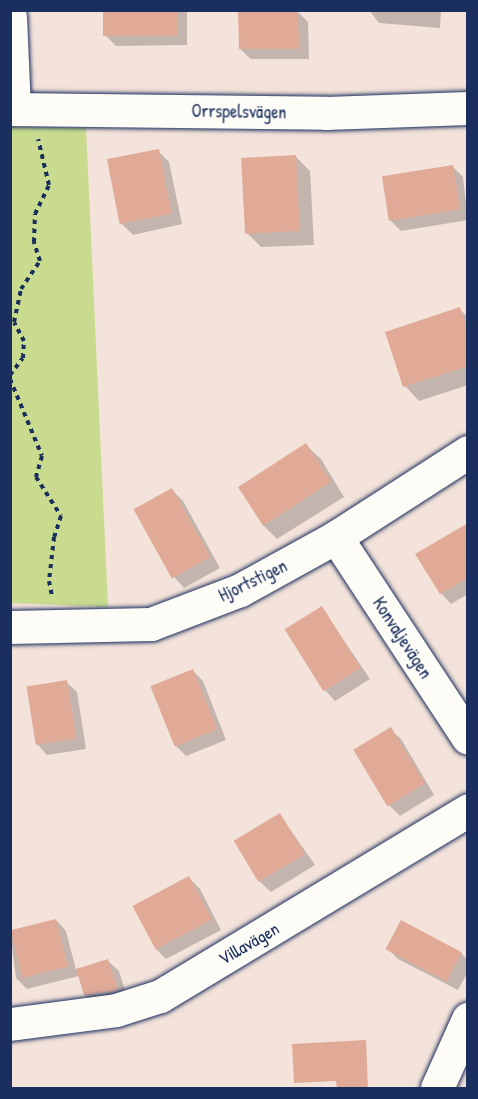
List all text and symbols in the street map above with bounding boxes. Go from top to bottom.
street label: Orrspelsvägen [191,100,287,124]
street label: Hjortstigen [215,555,291,607]
street label: Konvaljevägen [368,593,436,683]
street label: Villavägen [215,918,283,970]

